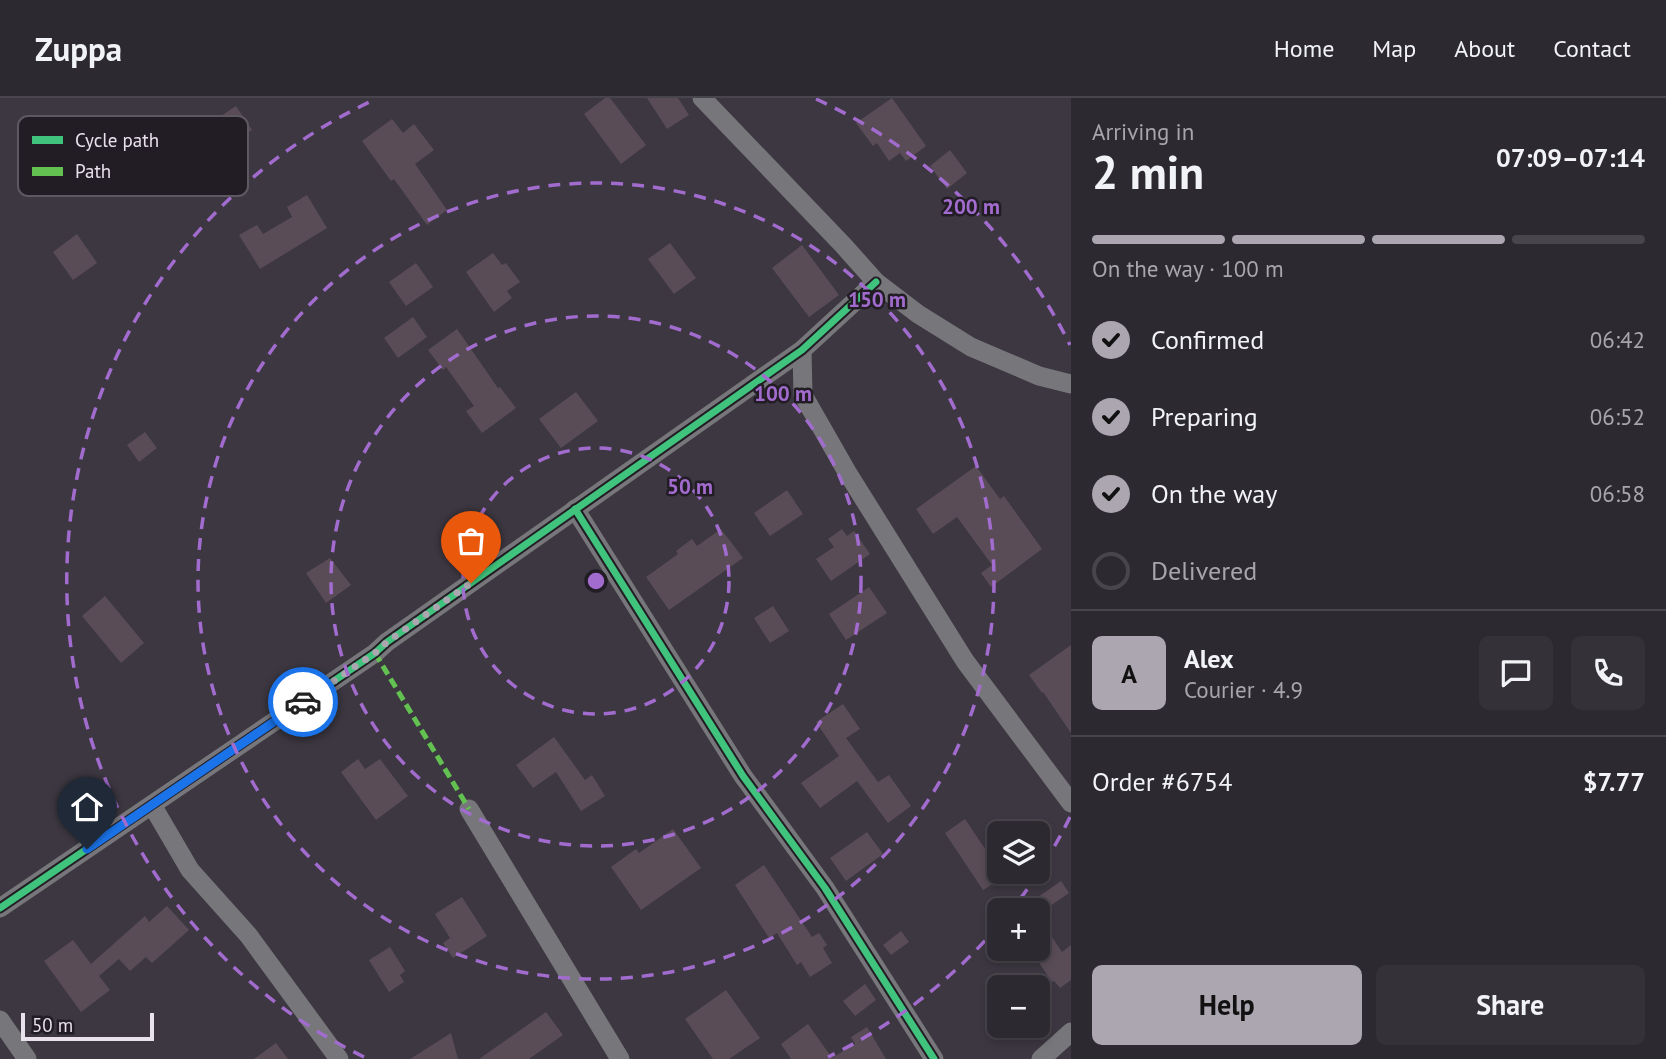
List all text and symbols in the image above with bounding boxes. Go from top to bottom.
text: Zuppa [35,27,122,70]
text: Home [1274,33,1334,64]
text: Map [1372,33,1416,64]
text: About [1454,33,1515,64]
text: Contact [1553,33,1631,64]
legend [18,116,248,196]
text: Arriving in [1092,117,1194,146]
text: Cycle path [75,128,159,152]
text: 07:09–07:14 [1496,141,1645,174]
text: 2 min [1092,142,1204,202]
text: Path [75,159,111,183]
text: 200 m [942,193,1000,220]
text: On the way · 100 m [1092,254,1284,283]
text: 150 m [848,286,906,313]
icon: check [1092,321,1130,359]
text: Confirmed [1151,323,1264,356]
text: 06:42 [1590,325,1645,354]
text: 100 m [754,380,812,407]
icon: check [1092,398,1130,436]
text: Preparing [1151,400,1258,433]
text: 06:52 [1590,402,1645,431]
text: 50 m [667,473,713,500]
icon: check [1092,475,1130,513]
text: On the way [1151,477,1277,510]
text: 06:58 [1590,479,1645,508]
pin [441,511,501,583]
icon: bag [452,522,490,560]
text: Delivered [1151,554,1257,587]
centre of rings [584,569,608,593]
button: chat [1479,636,1553,710]
button: phone [1571,636,1645,710]
text: Alex [1184,642,1234,675]
text: A [1121,657,1137,690]
courier [268,667,338,737]
text: Courier · 4.9 [1184,675,1303,704]
icon: car [284,683,322,721]
text: Order #6754 [1092,765,1232,798]
text: $7.77 [1583,765,1645,798]
pin [57,777,117,849]
icon: home [68,788,106,826]
map controls [987,821,1050,1038]
button: layers [987,821,1050,884]
button: + [987,898,1050,961]
button: Help [1092,965,1362,1045]
button: Share [1376,965,1645,1045]
button: − [987,975,1050,1038]
scale bar [21,1010,154,1042]
text: 50 m [32,1013,73,1037]

